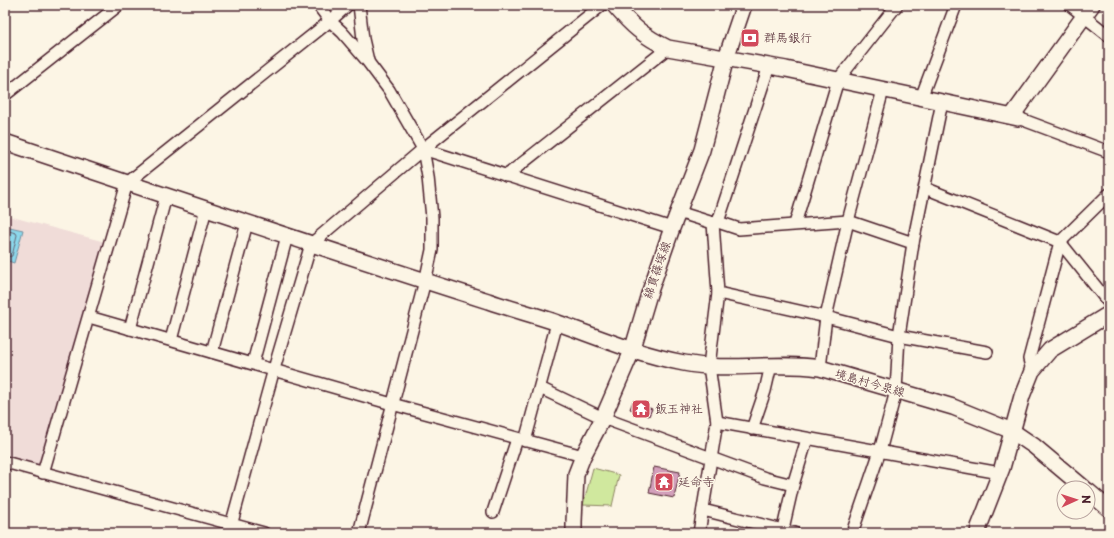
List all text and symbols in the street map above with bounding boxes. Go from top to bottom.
bank icon: 群馬銀行 [739,27,761,49]
place label: 群馬銀行 [764,28,812,46]
street label: 綿貫篠塚線 [638,238,674,301]
street label: 境島村今泉線 [833,363,907,401]
temple icon: 飯玉神社 [630,398,652,420]
place label: 飯玉神社 [655,399,703,417]
temple icon: 延命寺 [653,471,675,493]
place label: 延命寺 [678,472,714,490]
north arrow [1056,480,1096,520]
text: N [1078,495,1095,505]

